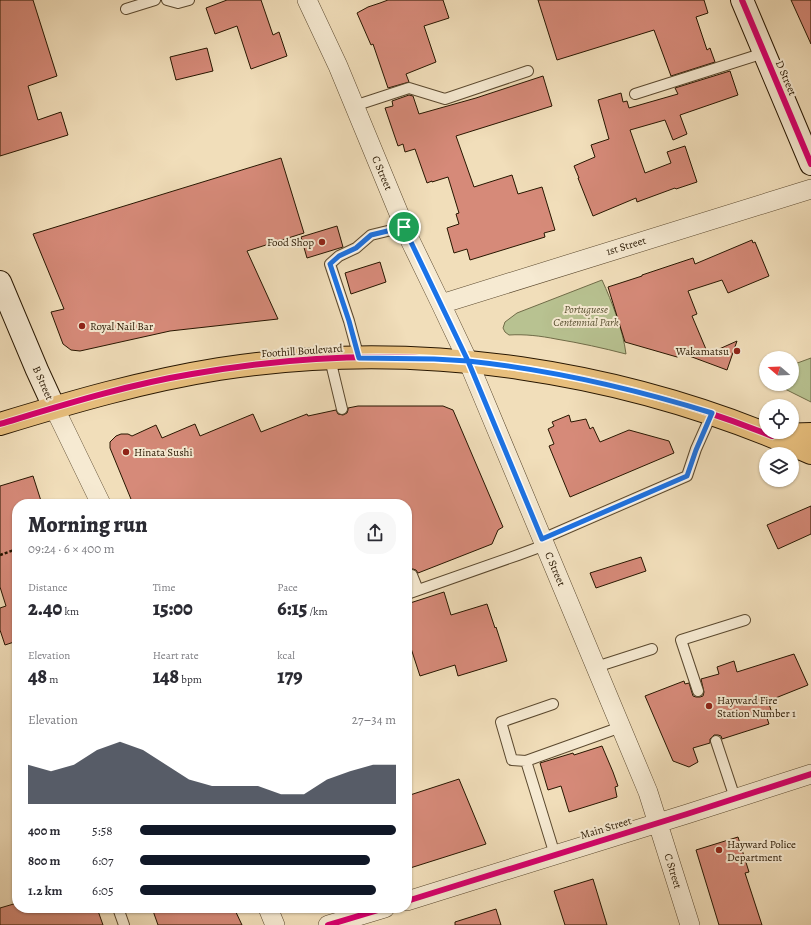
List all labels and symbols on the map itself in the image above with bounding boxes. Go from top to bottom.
street label: D Street [772,58,800,98]
street label: C Street [368,153,396,193]
pin [387,210,421,244]
street label: 1st Street [604,233,648,259]
place label: Food Shop [267,235,314,250]
marker: Food Shop [317,237,327,247]
park label: Portuguese Centennial Park [553,302,619,330]
place label: Royal Nail Bar [90,319,153,334]
marker: Royal Nail Bar [77,321,87,331]
street label: Foothill Boulevard [261,341,343,361]
place label: Wakamatsu [675,344,729,359]
marker: Wakamatsu [732,346,742,356]
north arrow [759,351,799,391]
street label: B Street [29,364,57,403]
place label: Hinata Sushi [134,445,193,460]
marker: Hinata Sushi [121,447,131,457]
street label: C Street [541,549,569,589]
place label: Hayward Fire Station Number 1 [717,693,796,721]
marker: Hayward Fire Station Number 1 [704,701,714,711]
street label: Main Street [579,813,634,843]
place label: Hayward Police Department [727,837,796,865]
marker: Hayward Police Department [714,845,724,855]
street label: C Street [661,852,686,891]

